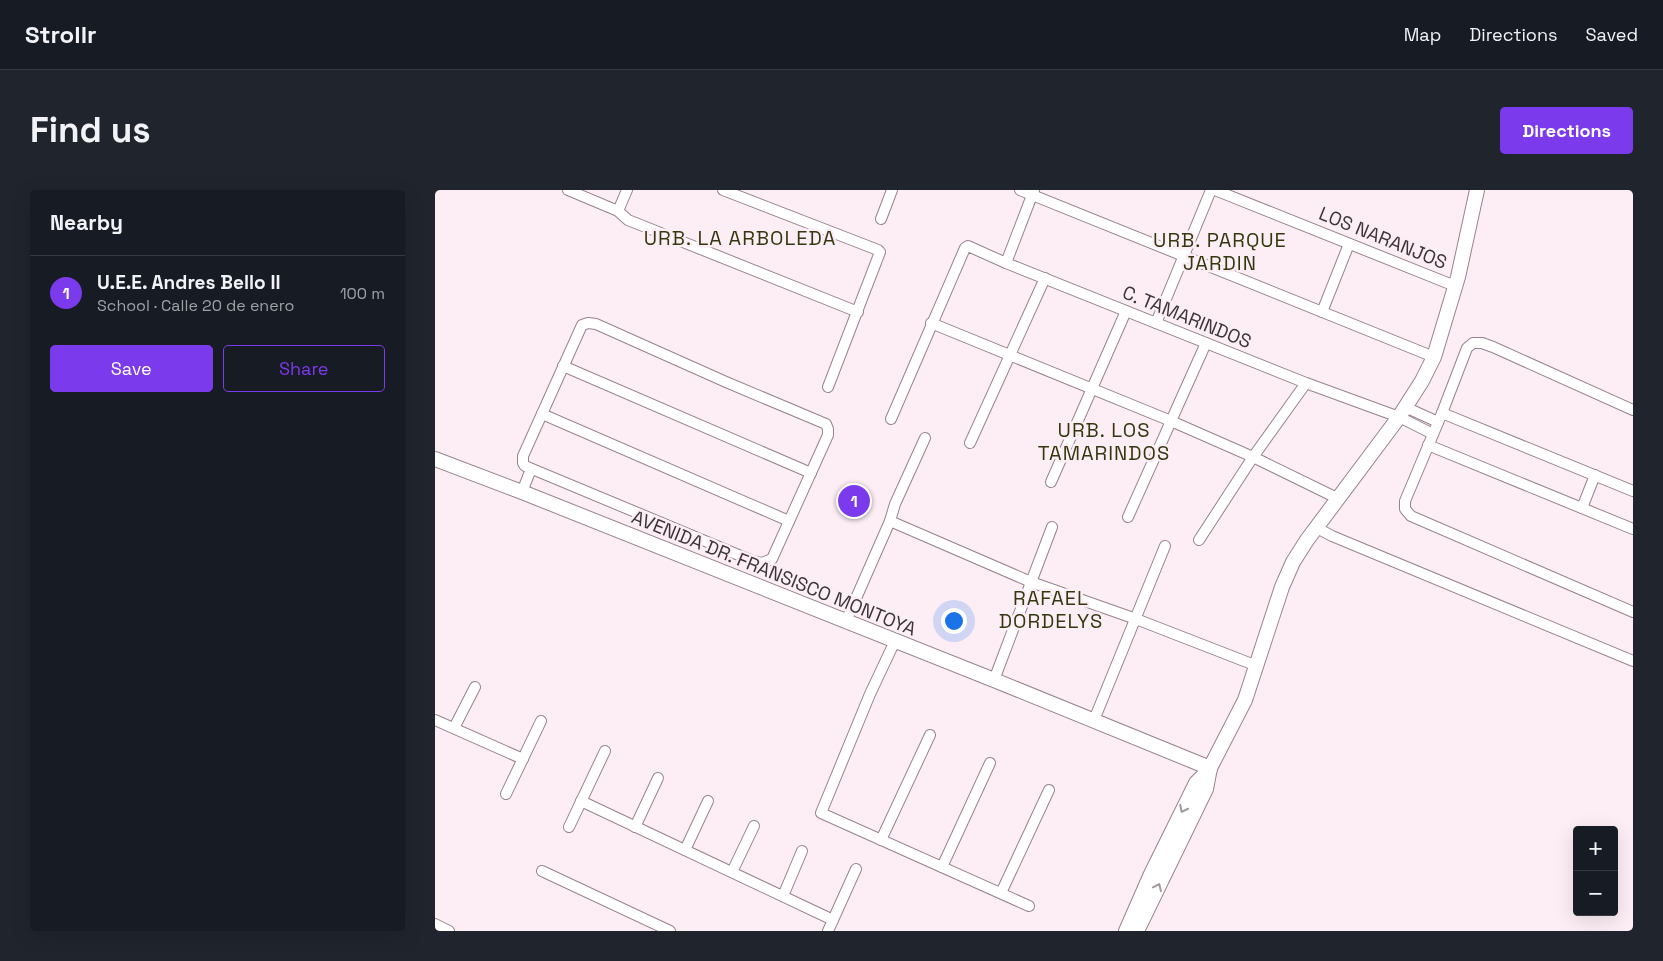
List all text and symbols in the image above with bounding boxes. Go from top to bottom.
text: Strollr [25,19,97,50]
text: Map [1404,23,1441,46]
text: Directions [1469,23,1558,46]
text: Saved [1586,23,1638,46]
button: Directions [1500,107,1633,154]
text: Find us [30,108,151,152]
street label: LOS NARANJOS [1315,201,1451,275]
text: Nearby [50,209,123,236]
district label: URB. LA ARBOLEDA [644,225,836,251]
district label: URB. PARQUE JARDIN [1153,227,1287,276]
text: U.E.E. Andres Bello II [97,270,281,295]
street label: C. TAMARINDOS [1119,280,1255,354]
text: 1 [62,283,70,304]
text: 100 m [340,283,385,304]
text: School · Calle 20 de enero [97,295,294,316]
button: Save [50,345,213,392]
button: Share [223,345,385,392]
district label: URB. LOS TAMARINDOS [1038,417,1170,466]
pin: 1 [838,482,870,520]
street label: AVENIDA DR. FRANSISCO MONTOYA [628,504,920,642]
district label: RAFAEL DORDELYS [999,585,1103,634]
your location [941,608,967,634]
one-way arrow [1180,803,1190,812]
map controls [1573,826,1618,916]
button: + [1573,826,1618,871]
button: − [1573,871,1618,916]
one-way arrow [1151,883,1162,892]

